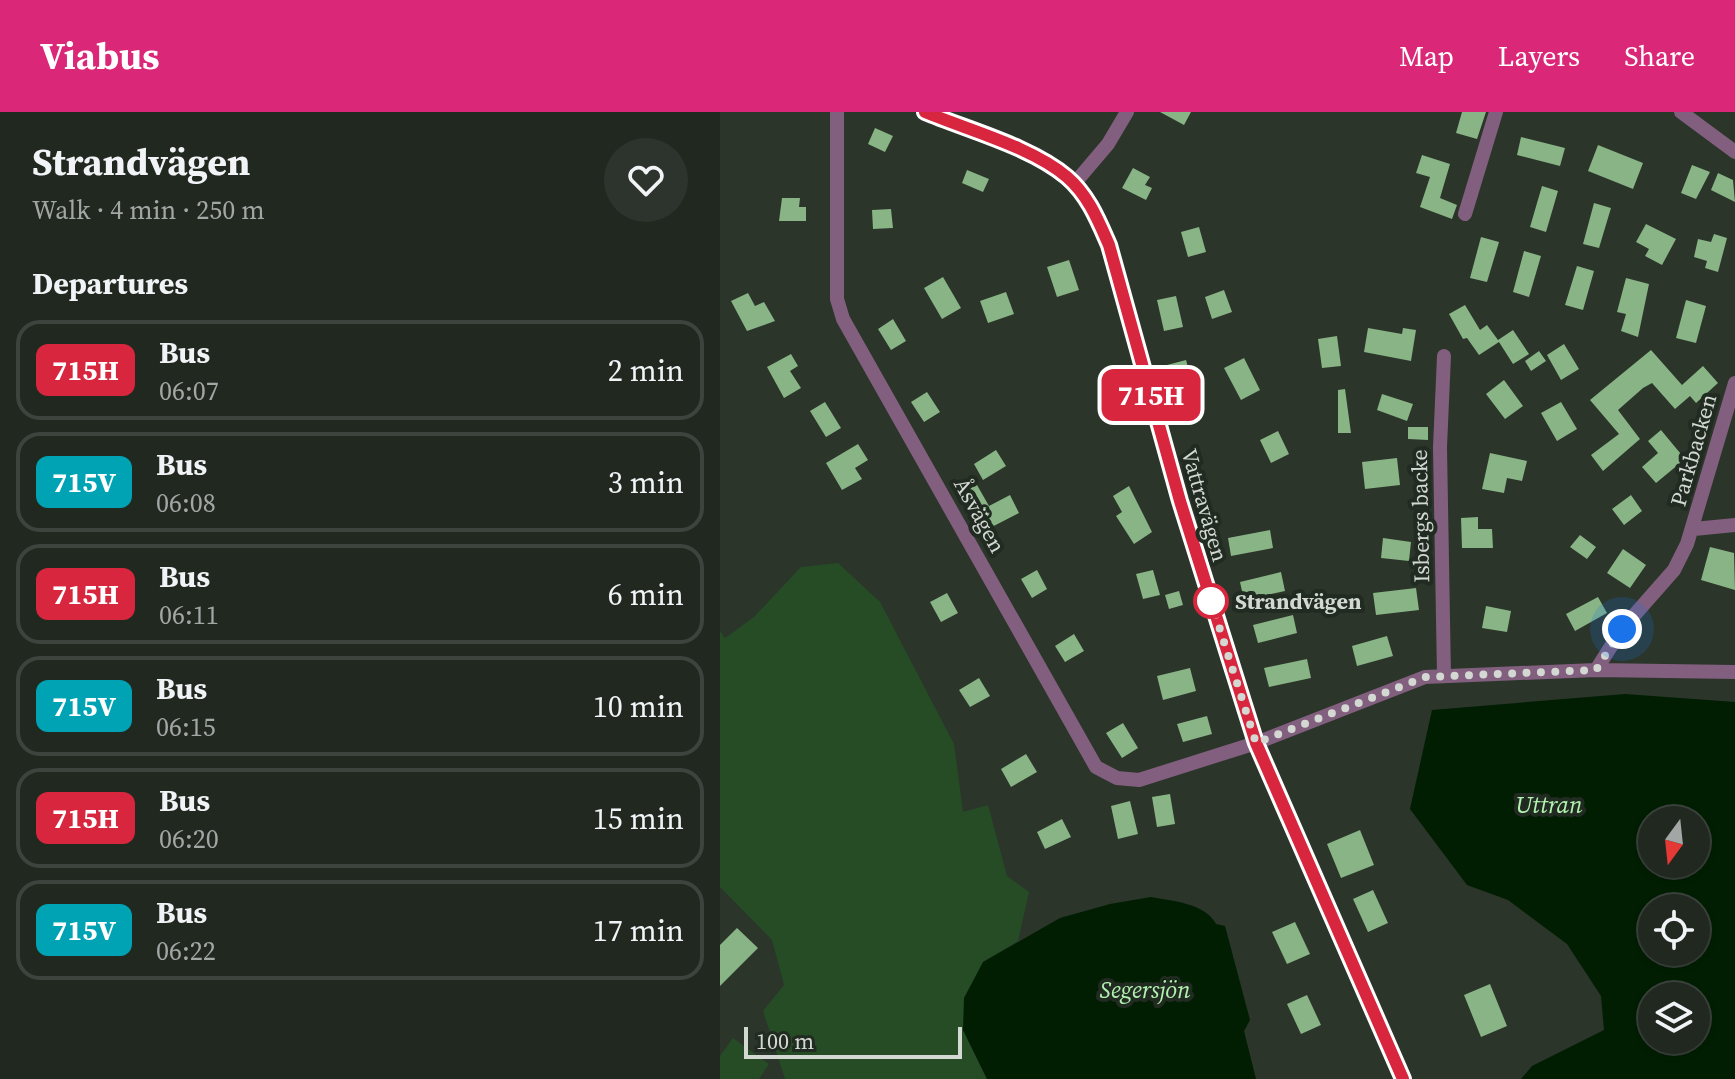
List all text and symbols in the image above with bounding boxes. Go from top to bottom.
text: Viabus [40,30,159,82]
text: Map [1399,37,1454,75]
text: Layers [1498,37,1580,75]
text: Share [1624,37,1695,75]
text: Strandvägen [32,136,250,188]
button: heart [604,138,688,222]
text: Walk · 4 min · 250 m [32,192,265,228]
text: Departures [32,263,188,304]
text: Bus [159,332,210,373]
text: 2 min [608,350,684,391]
text: 715H [52,351,119,389]
line badge: 715H [1095,369,1207,421]
text: 06:07 [159,373,219,409]
text: 715H [1118,376,1184,414]
street label: Parkbacken [1663,390,1723,510]
text: Bus [156,444,207,485]
street label: Vattravägen [1175,445,1235,565]
street label: Isbergs backe [1404,449,1436,583]
text: 3 min [608,462,684,503]
text: 715V [52,463,116,501]
street label: Åsvägen [947,472,1013,558]
text: 06:08 [156,485,216,521]
text: Bus [159,556,210,597]
text: 6 min [608,574,684,615]
text: 715H [52,575,119,613]
marker: Strandvägen [1194,584,1228,618]
place label: Strandvägen [1235,586,1362,616]
text: 06:11 [159,597,219,633]
your location [1602,609,1642,649]
text: Bus [156,668,207,709]
text: 10 min [593,686,684,727]
text: 715V [52,687,116,725]
text: 06:15 [156,709,216,745]
text: Bus [159,780,210,821]
water label: Uttran [1516,788,1583,821]
text: 15 min [593,798,684,839]
text: 715H [52,799,119,837]
north arrow [1638,806,1710,878]
map controls [1638,806,1710,1054]
text: 06:20 [159,821,219,857]
text: Bus [156,892,207,933]
button: locate [1638,894,1710,966]
text: 17 min [593,910,684,951]
text: 715V [52,911,116,949]
text: 06:22 [156,933,216,969]
water label: Segersjön [1099,973,1191,1006]
button: layers [1638,982,1710,1054]
scale bar [744,1023,962,1059]
text: 100 m [756,1026,814,1056]

